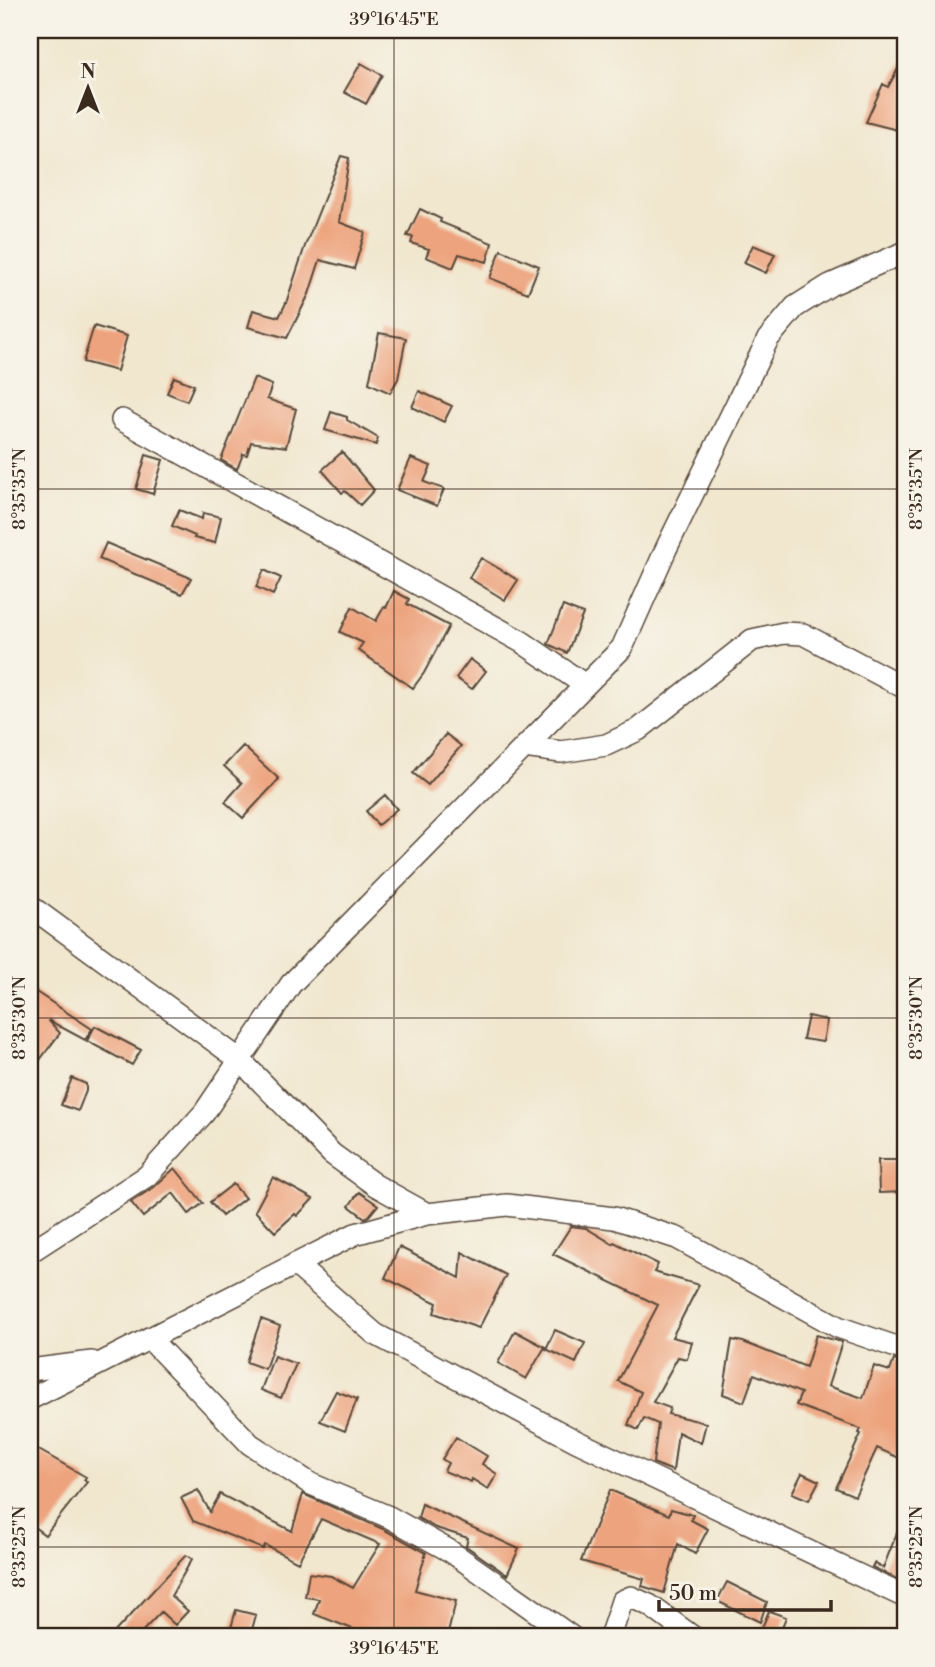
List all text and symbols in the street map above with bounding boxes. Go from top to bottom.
text: 39°16'45"E [349,8,439,31]
north arrow [52,52,122,122]
text: N [80,60,96,84]
text: 8°35'35"N [8,447,31,530]
text: 8°35'35"N [905,447,928,530]
text: 8°35'30"N [8,975,31,1060]
text: 8°35'30"N [905,975,928,1060]
text: 8°35'25"N [8,1505,31,1588]
text: 8°35'25"N [905,1505,928,1588]
scale bar [659,1569,830,1613]
text: 50 m [669,1581,717,1607]
text: 39°16'45"E [349,1637,439,1660]

